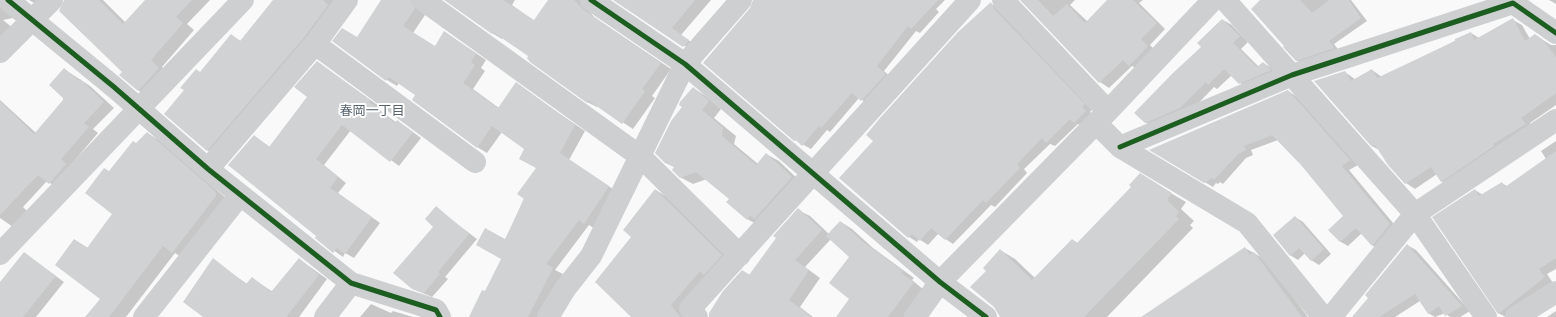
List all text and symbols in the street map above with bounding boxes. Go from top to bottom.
district label: 春岡一丁目 [340,103,404,119]

